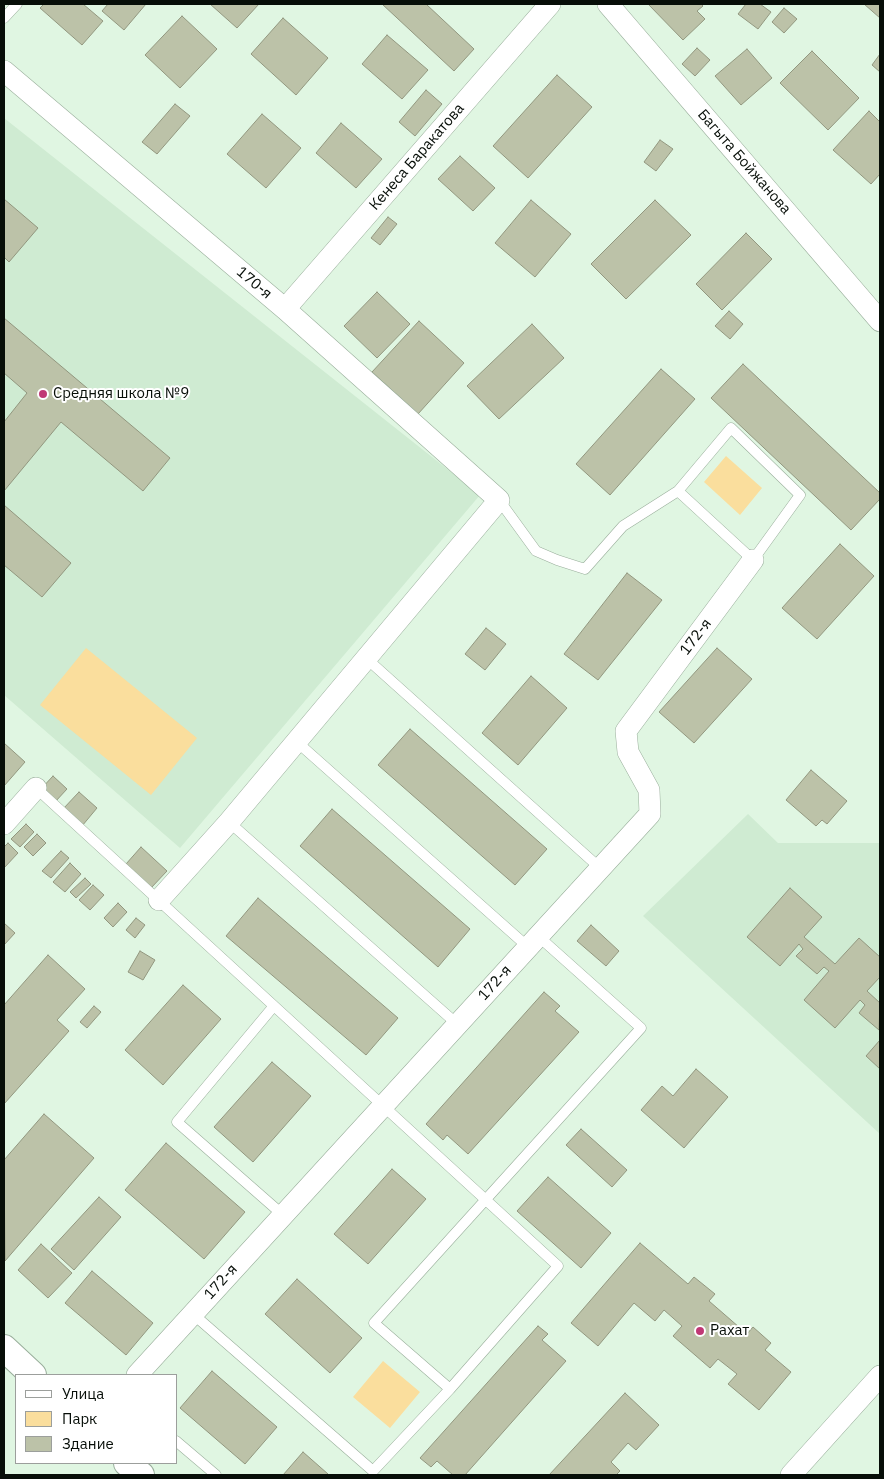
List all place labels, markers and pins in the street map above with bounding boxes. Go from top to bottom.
place label: Средняя школа №9 [53,385,189,403]
marker: Средняя школа №9 [37,388,49,400]
place label: Рахат [710,1322,749,1340]
marker: Рахат [694,1325,706,1337]

